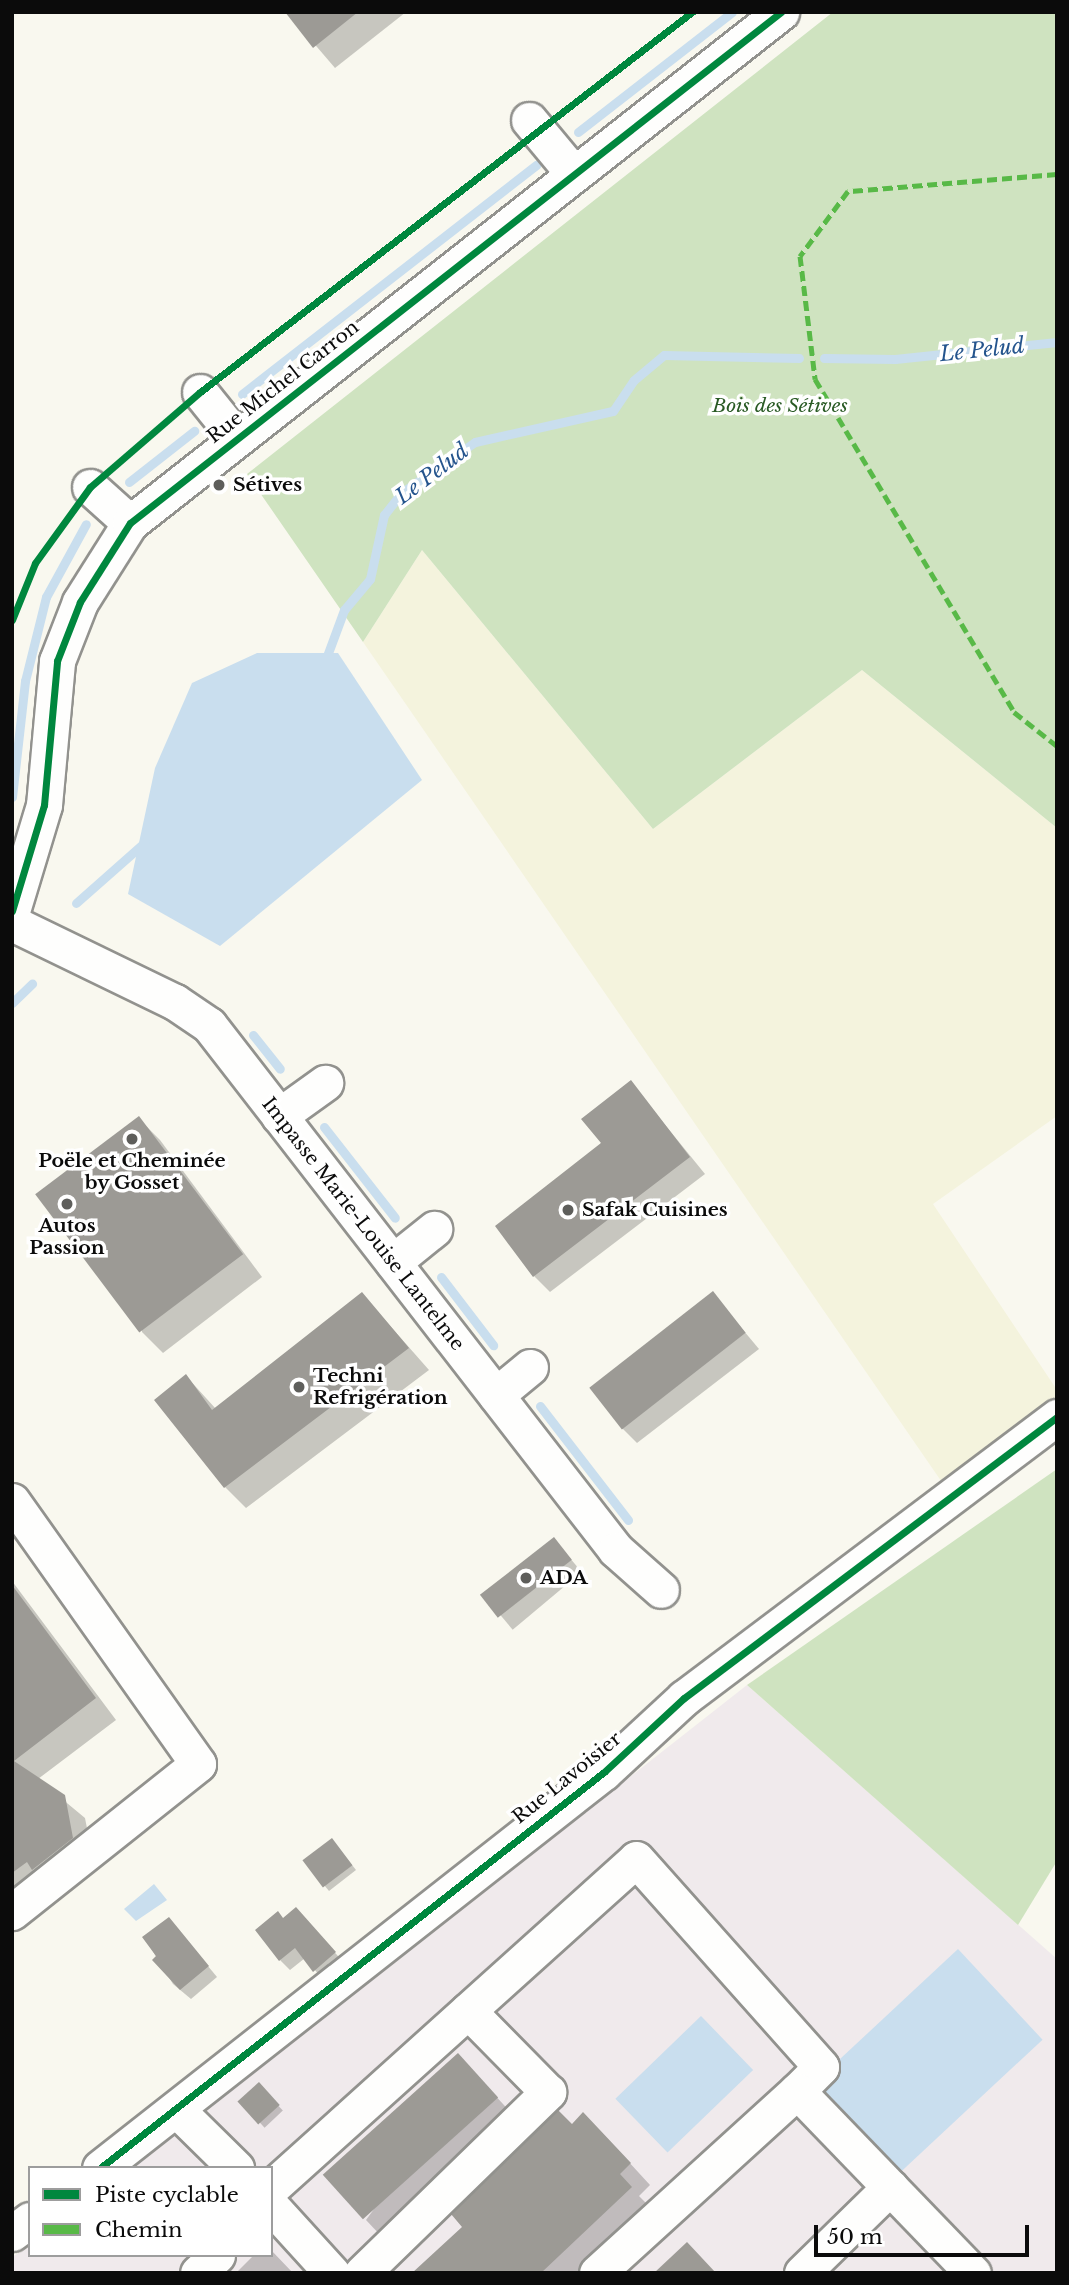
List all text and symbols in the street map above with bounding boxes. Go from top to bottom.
street label: Rue Michel Carron [203,316,363,448]
water label: Le Pelud [939,333,1025,367]
park label: Bois des Sétives [712,395,848,417]
water label: Le Pelud [391,438,473,510]
place label: Sétives [233,474,302,496]
marker: Sétives [211,477,227,493]
street label: Impasse Marie-Louise Lantelme [257,1093,469,1355]
marker: Poële et Cheminée by Gosset [124,1131,140,1147]
place label: Poële et Cheminée by Gosset [38,1150,226,1194]
marker: Autos Passion [59,1196,75,1212]
place label: Safak Cuisines [582,1199,728,1221]
marker: Safak Cuisines [560,1202,576,1218]
place label: Autos Passion [29,1215,105,1259]
place label: Techni Refrigération [313,1365,448,1409]
marker: Techni Refrigération [291,1379,307,1395]
place label: ADA [540,1567,588,1589]
marker: ADA [518,1570,534,1586]
street label: Rue Lavoisier [508,1727,626,1829]
legend [28,2166,273,2257]
text: Piste cyclable [95,2182,239,2208]
scale bar [817,2212,1032,2256]
text: Chemin [95,2217,183,2243]
text: 50 m [827,2224,882,2250]

